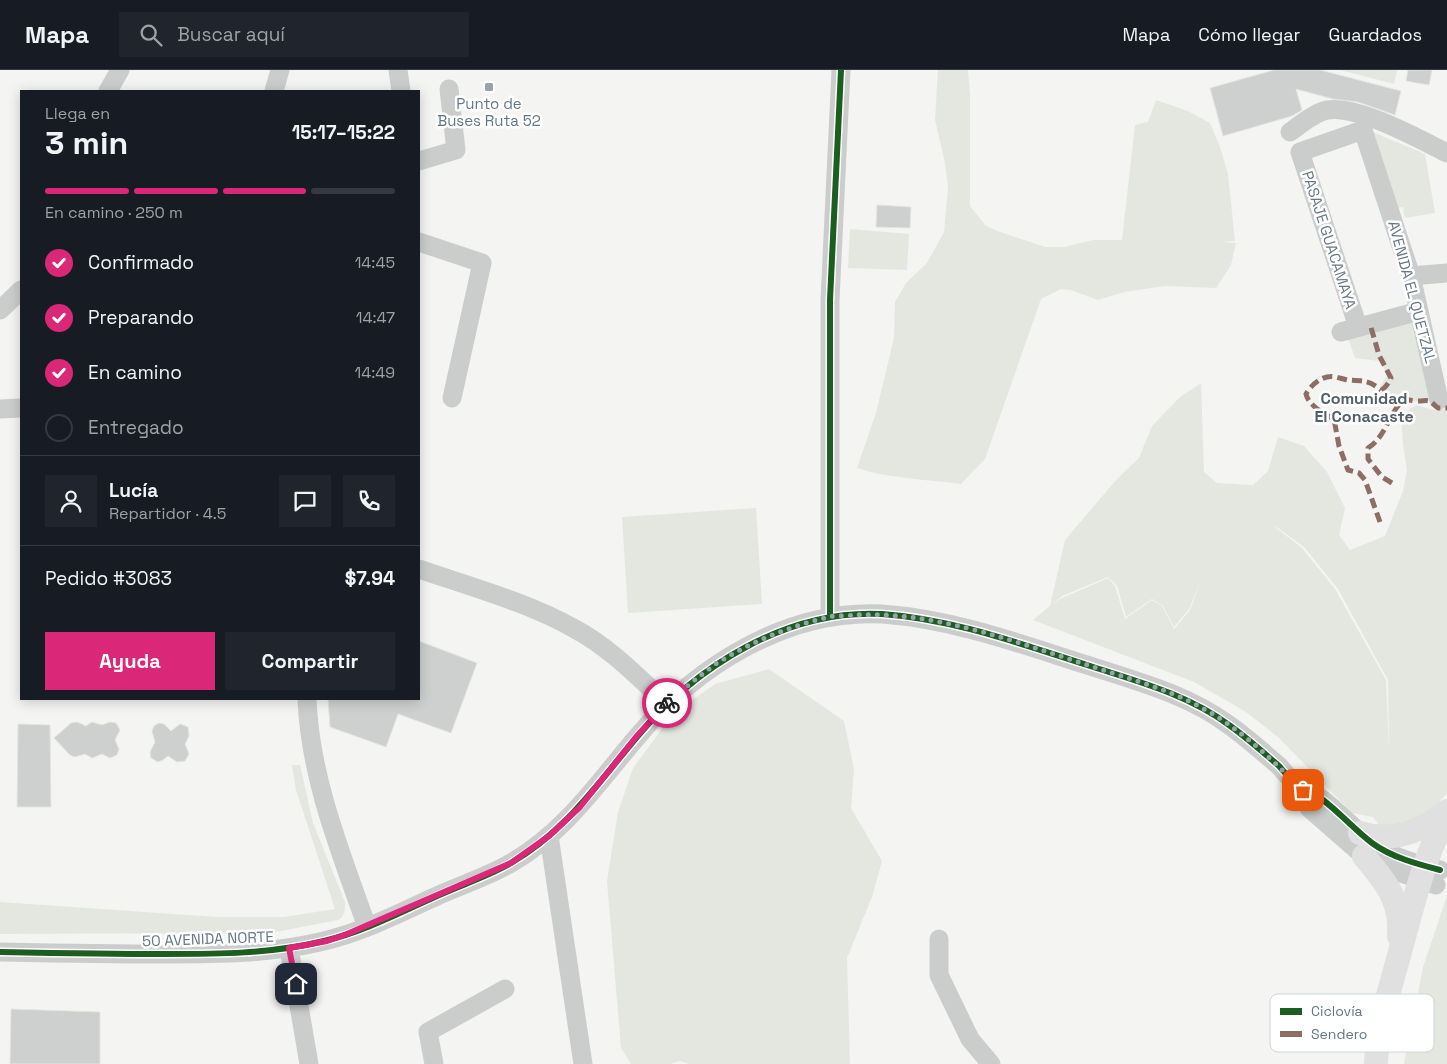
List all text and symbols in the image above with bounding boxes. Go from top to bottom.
search box [119,12,469,57]
text: Mapa [25,19,89,50]
icon: search [137,21,165,49]
text: Buscar aquí [177,22,285,47]
text: Mapa [1122,23,1170,46]
text: Cómo llegar [1198,23,1300,46]
text: Guardados [1328,23,1422,46]
marker: Punto de Buses Ruta 52 [483,81,495,93]
place label: Punto de Buses Ruta 52 [437,94,541,130]
text: Llega en [45,103,110,124]
text: 15:17–15:22 [292,120,395,145]
text: 3 min [45,123,128,163]
street label: PASAJE GUACAMAYA [1298,168,1361,312]
text: En camino · 250 m [45,202,183,223]
street label: AVENIDA EL QUETZAL [1384,219,1441,365]
icon: check [45,249,73,277]
text: Confirmado [88,250,194,275]
text: 14:45 [355,252,395,273]
icon: check [45,304,73,332]
text: Preparando [88,305,194,330]
text: 14:47 [356,307,395,328]
icon: check [45,359,73,387]
text: En camino [88,360,182,385]
text: 14:49 [354,362,395,383]
district label: Comunidad El Conacaste [1314,388,1414,427]
text: Entregado [88,415,184,440]
button: person [45,475,97,527]
button: chat [279,475,331,527]
button: phone [343,475,395,527]
text: Lucía [109,478,158,503]
text: Repartidor · 4.5 [109,503,226,524]
text: Pedido #3083 [45,566,172,591]
text: $7.94 [345,566,395,591]
button: Ayuda [45,632,215,690]
button: Compartir [225,632,395,690]
courier [642,678,692,728]
icon: bike [653,689,681,717]
pin [1282,769,1324,811]
icon: bag [1289,776,1317,804]
street label: 50 AVENIDA NORTE [142,927,274,950]
pin [275,963,317,1005]
icon: home [282,970,310,998]
legend [1270,994,1434,1052]
text: Ciclovía [1311,1002,1363,1020]
text: Sendero [1311,1025,1367,1043]

